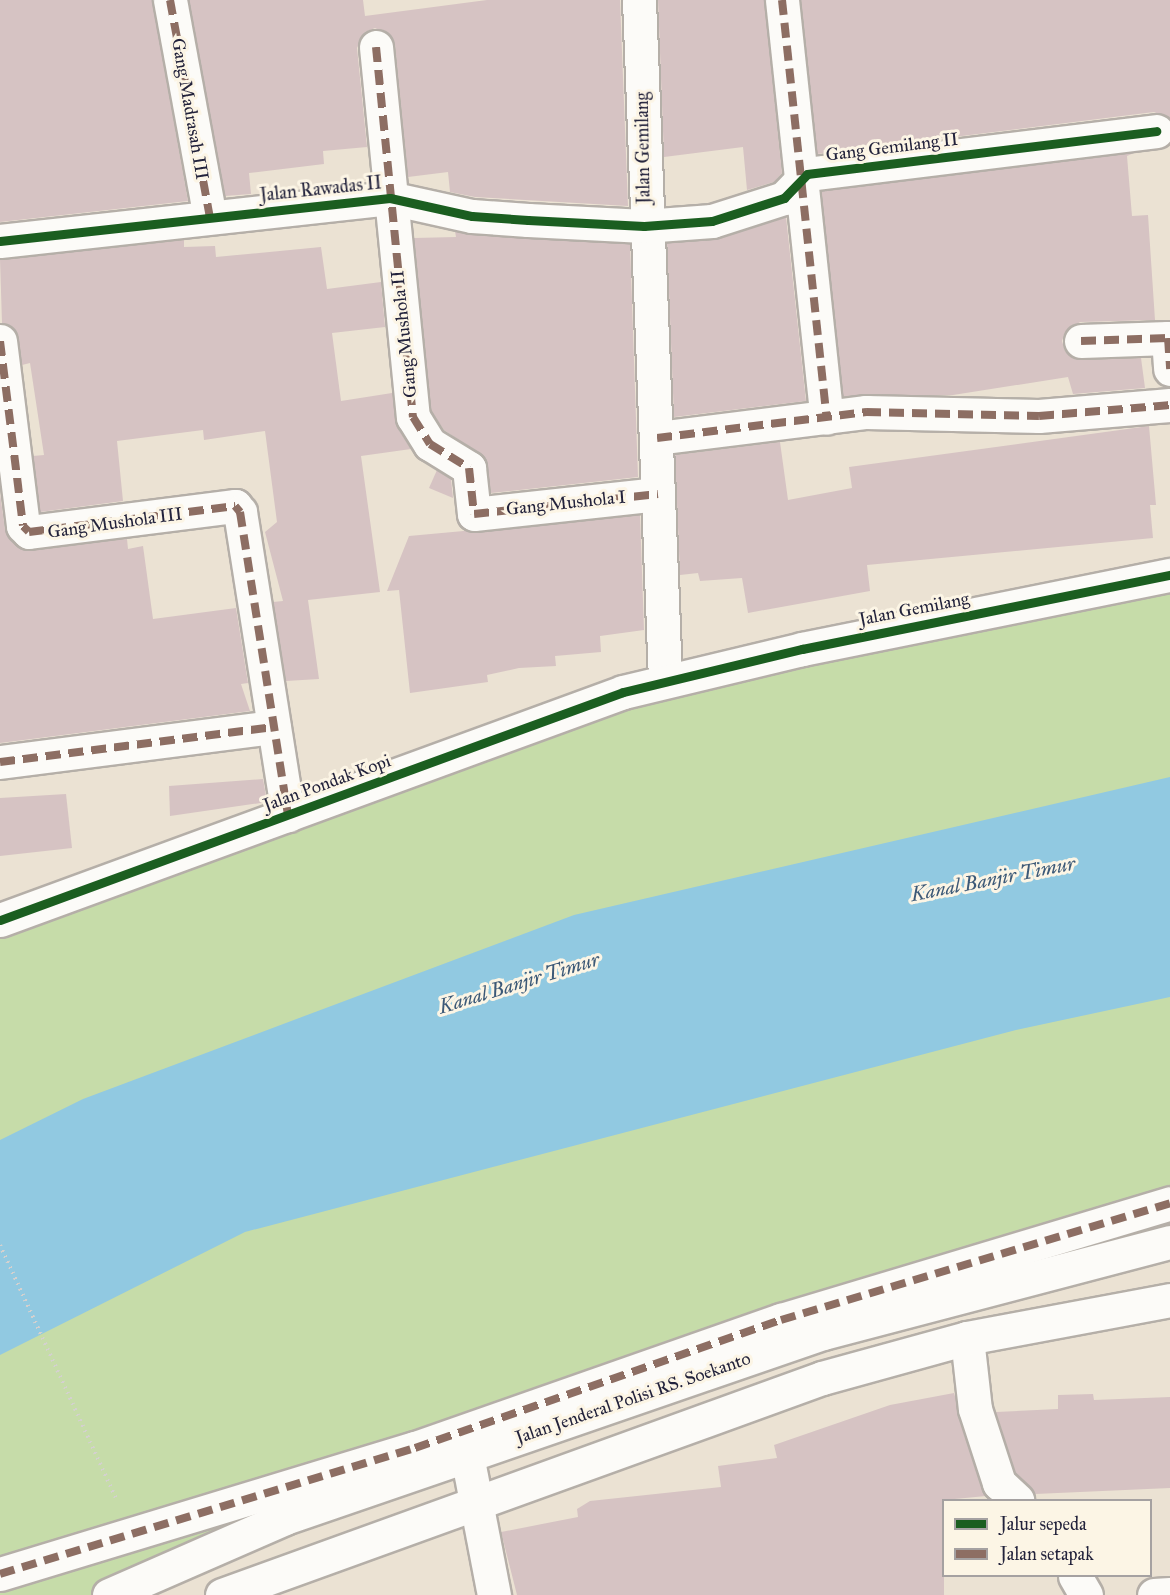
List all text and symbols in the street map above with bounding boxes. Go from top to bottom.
street label: Gang Madrasah III [167,36,213,182]
street label: Jalan Gemilang [631,92,655,204]
street label: Gang Gemilang II [824,128,960,166]
street label: Jalan Rawadas II [259,172,383,206]
street label: Gang Mushola II [387,269,421,399]
street label: Gang Mushola I [505,486,627,520]
street label: Gang Mushola III [46,503,184,543]
street label: Jalan Gemilang [857,588,971,630]
street label: Jalan Pondak Kopi [260,750,394,816]
water label: Kanal Banjir Timur [909,851,1077,907]
water label: Kanal Banjir Timur [436,947,602,1019]
street label: Jalan Jenderal Polisi RS. Soekanto [513,1348,753,1448]
legend [942,1499,1152,1577]
text: Jalur sepeda [1000,1513,1087,1535]
text: Jalan setapak [1000,1543,1094,1565]

